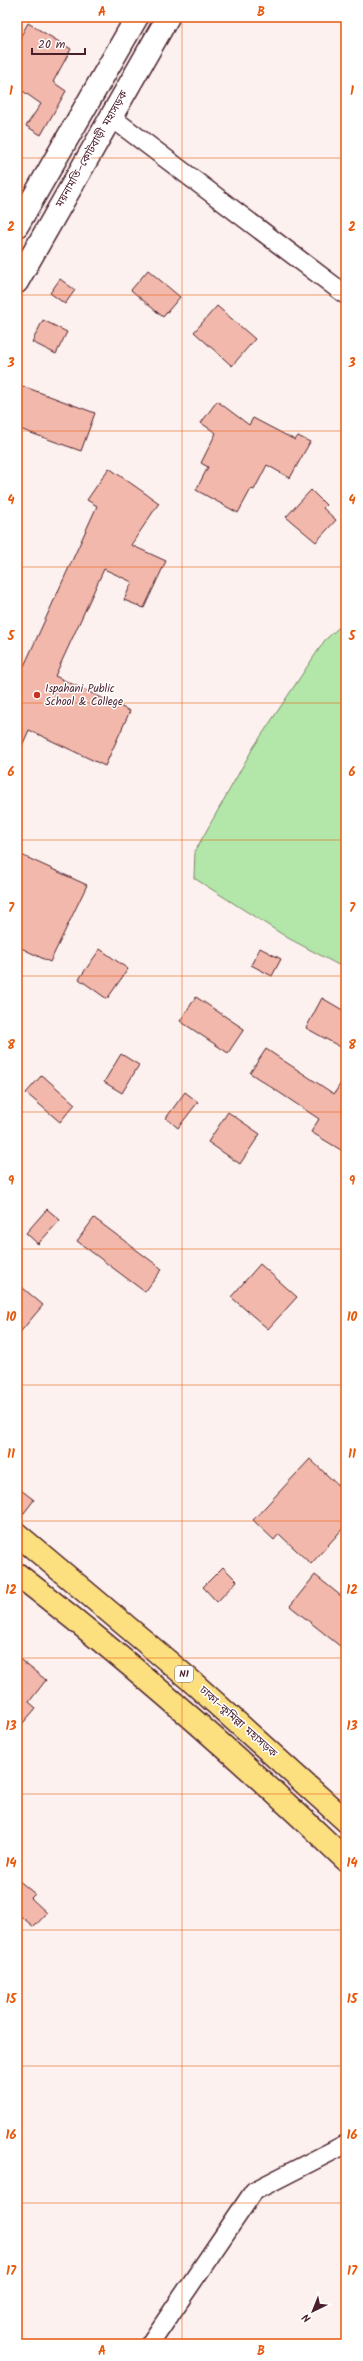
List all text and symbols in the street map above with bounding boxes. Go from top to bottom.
text: A [98,2,106,23]
text: B [257,2,265,23]
scale bar [32,30,85,56]
text: 20 m [38,35,66,54]
text: 1 [9,81,13,102]
text: 1 [350,81,354,102]
street label: ময়নামতি–কোটবাড়ী মহাসড়ক [50,87,133,212]
text: 2 [7,217,15,238]
text: 2 [348,217,356,238]
text: 3 [6,353,15,374]
text: 3 [347,353,356,374]
text: 4 [7,490,15,511]
text: 4 [348,490,356,511]
text: 5 [7,626,16,647]
text: 5 [348,626,357,647]
place label: Ispahani Public School & College [45,680,123,711]
marker: Ispahani Public School & College [32,690,42,700]
text: 6 [7,762,15,783]
text: 6 [348,762,356,783]
text: 7 [8,898,15,919]
text: 7 [349,898,356,919]
text: 8 [7,1035,15,1056]
text: 8 [348,1035,356,1056]
text: 9 [8,1171,15,1192]
text: 9 [349,1171,356,1192]
text: 10 [6,1307,17,1328]
text: 10 [347,1307,358,1328]
text: 11 [7,1444,15,1465]
text: 11 [348,1444,356,1465]
text: 12 [5,1580,17,1601]
text: 12 [346,1580,358,1601]
road number: N1 [175,1666,193,1682]
street label: ঢাকা–কুমিল্লা মহাসড়ক [194,1681,281,1762]
text: 13 [5,1716,17,1737]
text: 13 [346,1716,358,1737]
text: 14 [5,1853,17,1874]
text: 14 [346,1853,358,1874]
text: 15 [6,1989,18,2010]
text: 15 [347,1989,359,2010]
text: 16 [6,2125,16,2146]
text: 16 [347,2125,357,2146]
text: 17 [6,2261,17,2282]
text: 17 [347,2261,358,2282]
north arrow [293,2291,333,2331]
text: N [298,2309,316,2327]
text: A [98,2341,106,2361]
text: B [257,2341,265,2361]

